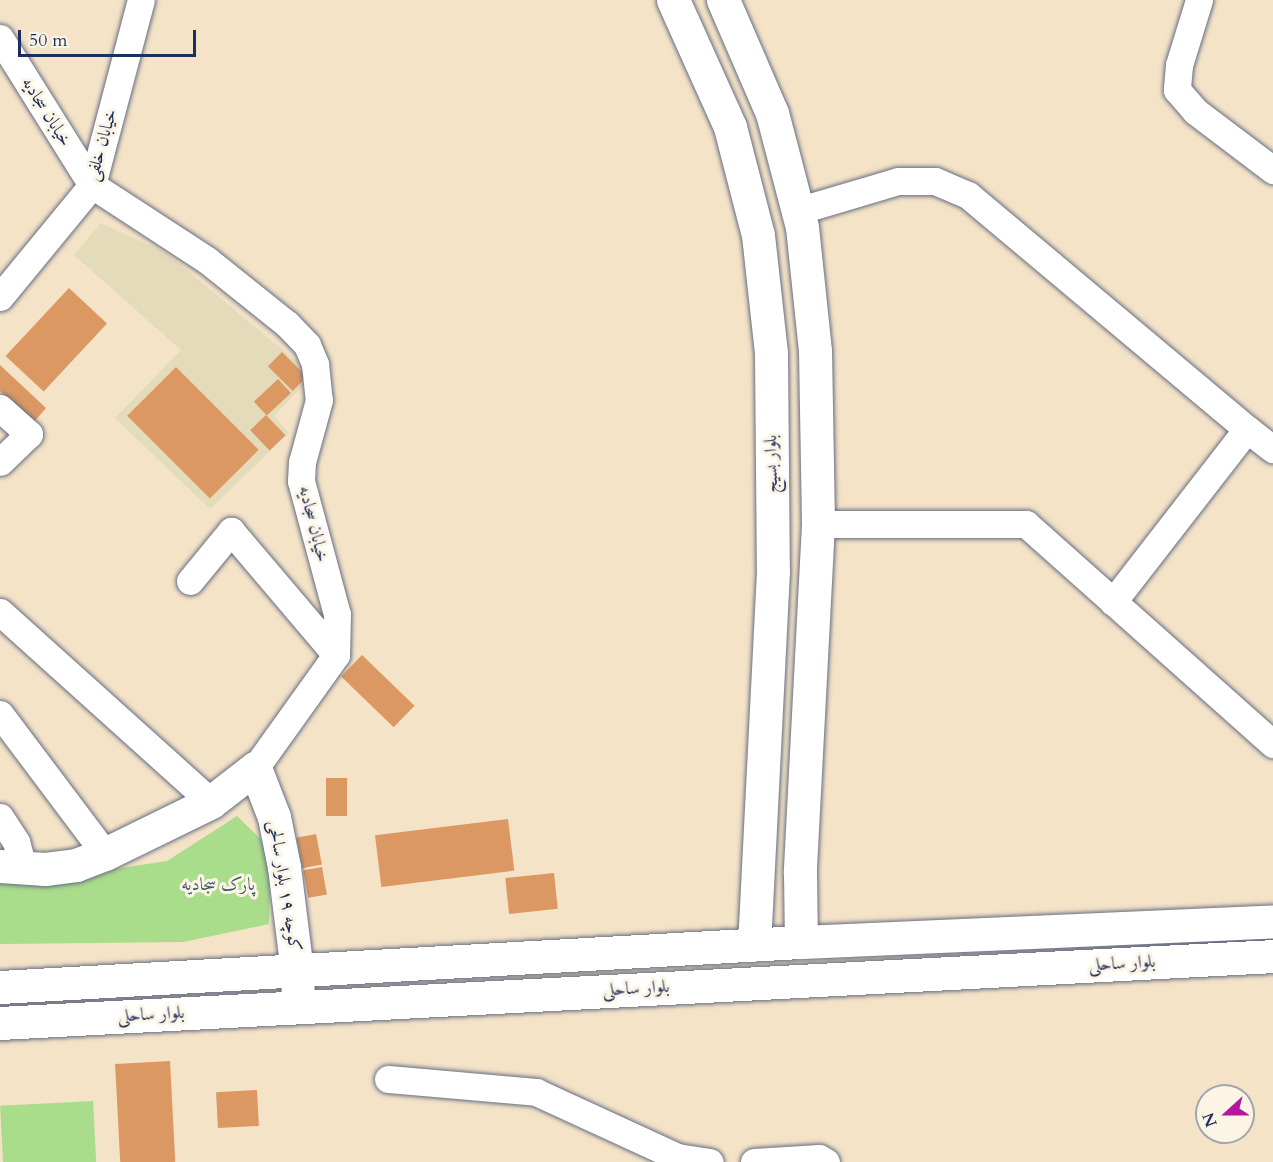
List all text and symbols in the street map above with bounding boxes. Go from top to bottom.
scale bar [21,18,200,56]
text: 50 m [29,28,68,53]
street label: خیابان سجادیه [16,73,76,151]
street label: خیابان خلفی [81,107,123,183]
street label: بلوار بسیج [761,435,783,493]
street label: خیابان سجادیه [293,484,333,564]
street label: کوچه ۱۹ بلوار سالحی [263,819,305,953]
park label: پارک سجادیه [181,874,255,896]
street label: بلوار ساحلی [1088,951,1156,977]
street label: بلوار ساحلی [602,976,670,1002]
street label: بلوار ساحلی [117,1002,185,1028]
north arrow [1195,1084,1255,1144]
text: N [1197,1109,1223,1130]

